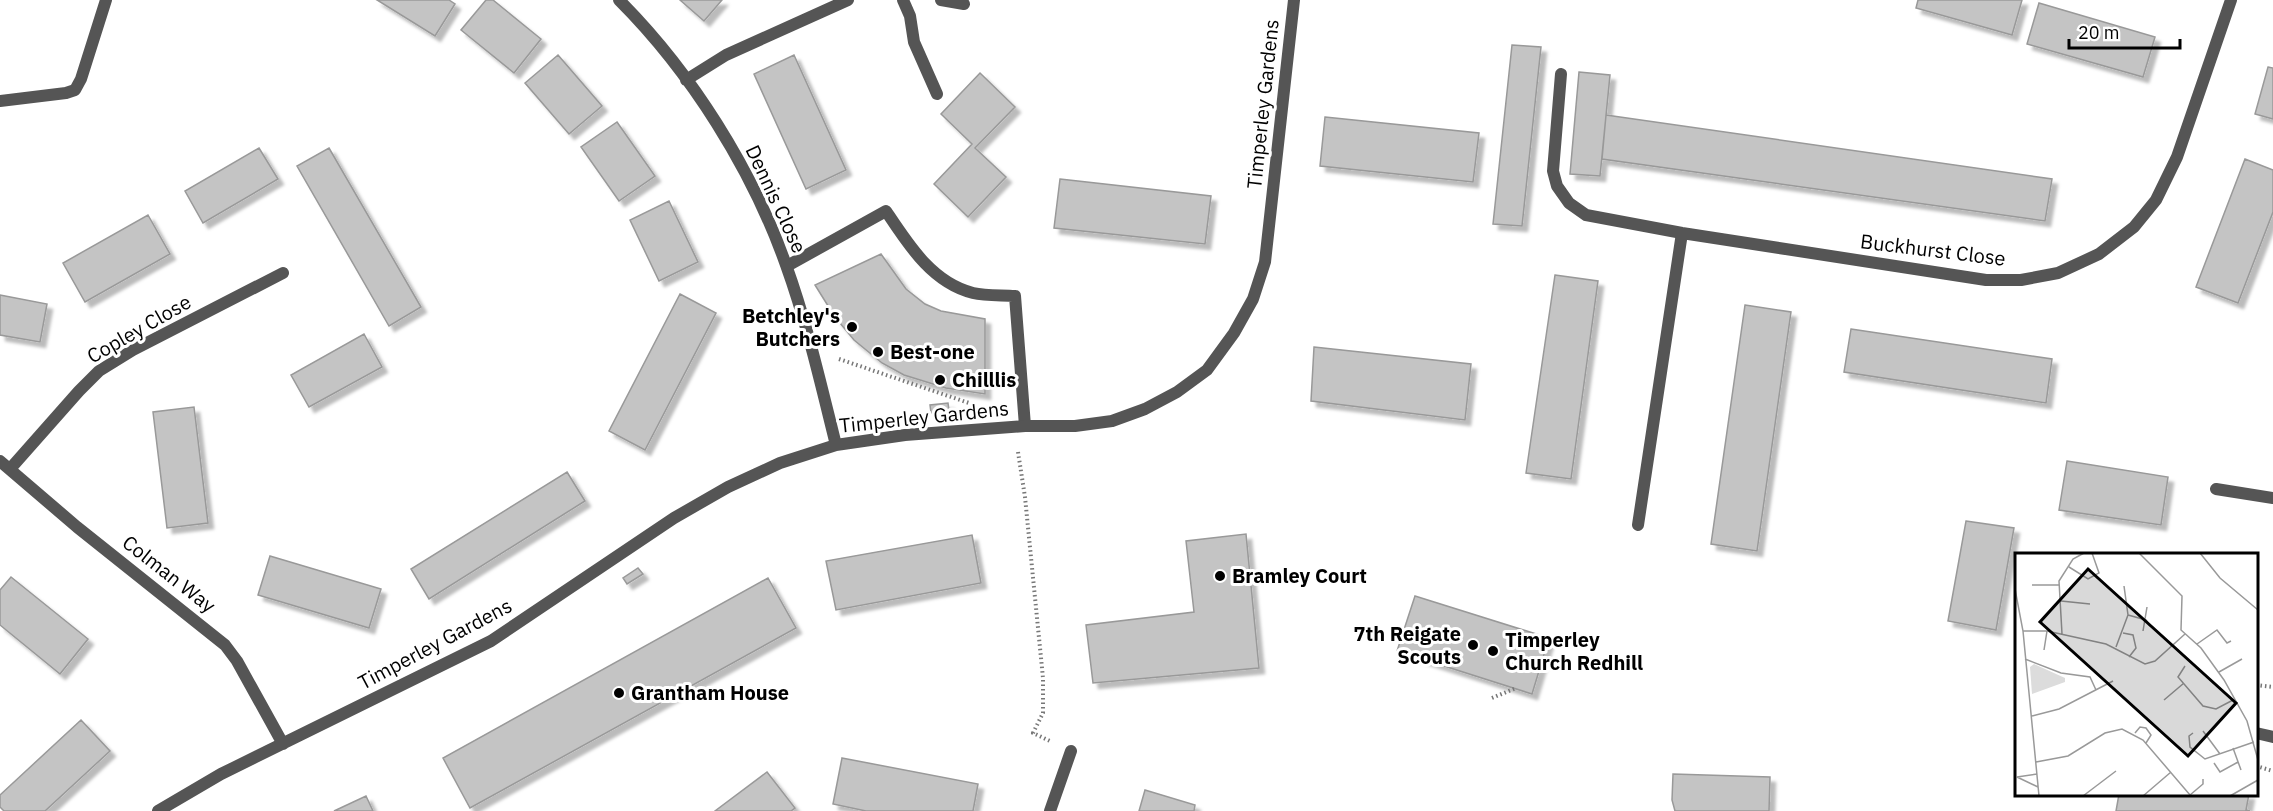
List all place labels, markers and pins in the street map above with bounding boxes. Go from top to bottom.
place label: Betchley's Butchers [742,302,840,352]
marker: Betchley's Butchers [845,320,859,334]
place label: Best-one [890,338,975,365]
marker: Best-one [871,345,885,359]
place label: Chilllis [952,366,1016,393]
marker: Chilllis [933,373,947,387]
place label: Bramley Court [1232,562,1367,589]
marker: Bramley Court [1213,569,1227,583]
place label: 7th Reigate Scouts [1353,620,1461,670]
place label: Timperley Church Redhill [1505,626,1643,676]
marker: 7th Reigate Scouts [1466,638,1480,652]
marker: Timperley Church Redhill [1486,644,1500,658]
place label: Grantham House [631,679,789,706]
marker: Grantham House [612,686,626,700]

